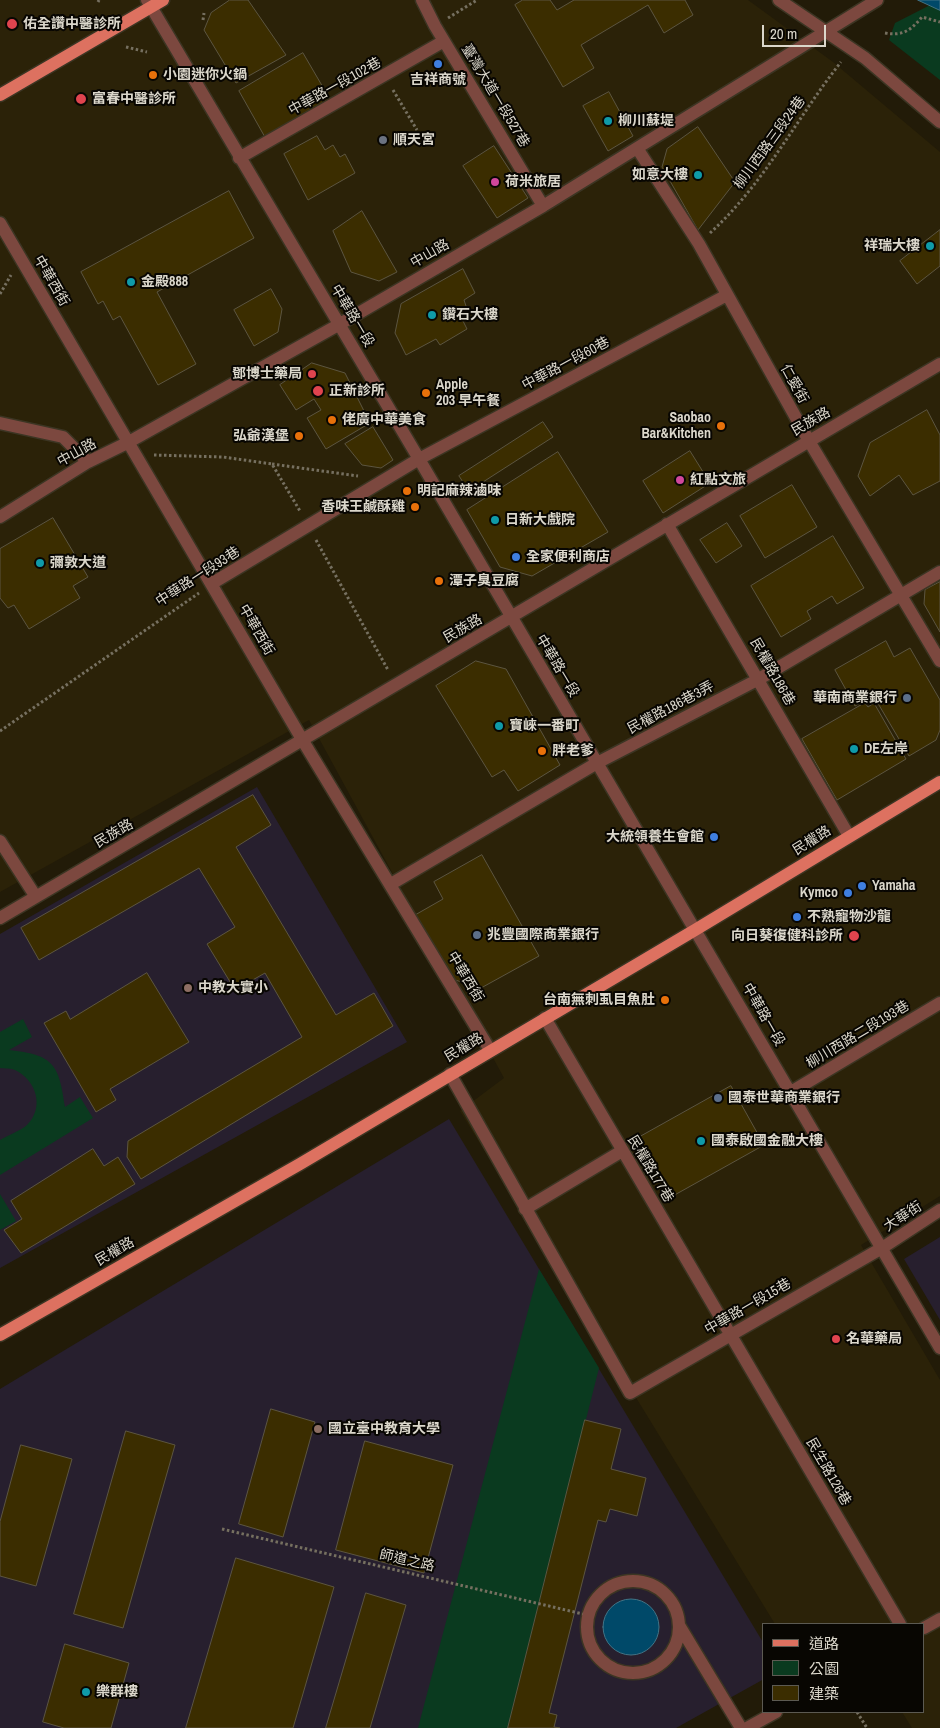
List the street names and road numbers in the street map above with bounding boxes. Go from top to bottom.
street label: 臺灣大道一段527巷 [458,41,532,151]
street label: 中華路一段102巷 [286,55,384,119]
street label: 柳川西路三段24巷 [731,93,809,193]
street label: 中山路 [408,236,452,272]
street label: 中華西街 [30,253,72,309]
street label: 中華路一段 [327,282,377,350]
street label: 中華路一段60巷 [519,334,613,394]
street label: 仁愛街 [776,362,812,406]
street label: 民族路 [789,404,833,440]
street label: 中山路 [55,435,99,471]
street label: 中華路一段93巷 [153,544,243,610]
street label: 中華西街 [235,602,277,658]
street label: 民族路 [441,611,485,647]
street label: 中華路一段 [532,632,582,700]
street label: 民權路186巷 [746,635,798,709]
street label: 民權路186巷3弄 [625,678,717,738]
street label: 民族路 [92,816,136,852]
street label: 民權路 [790,823,834,859]
street label: 中華西街 [443,949,487,1005]
street label: 中華路一段 [738,980,788,1050]
street label: 柳川西路二段193巷 [803,998,913,1072]
street label: 民權路 [442,1030,486,1066]
street label: 民權路177巷 [623,1132,677,1206]
street label: 大華街 [881,1199,925,1235]
street label: 民權路 [93,1234,137,1270]
street label: 中華路一段15巷 [702,1276,794,1338]
street label: 民生路126巷 [802,1435,854,1509]
street label: 師道之路 [378,1547,436,1575]

